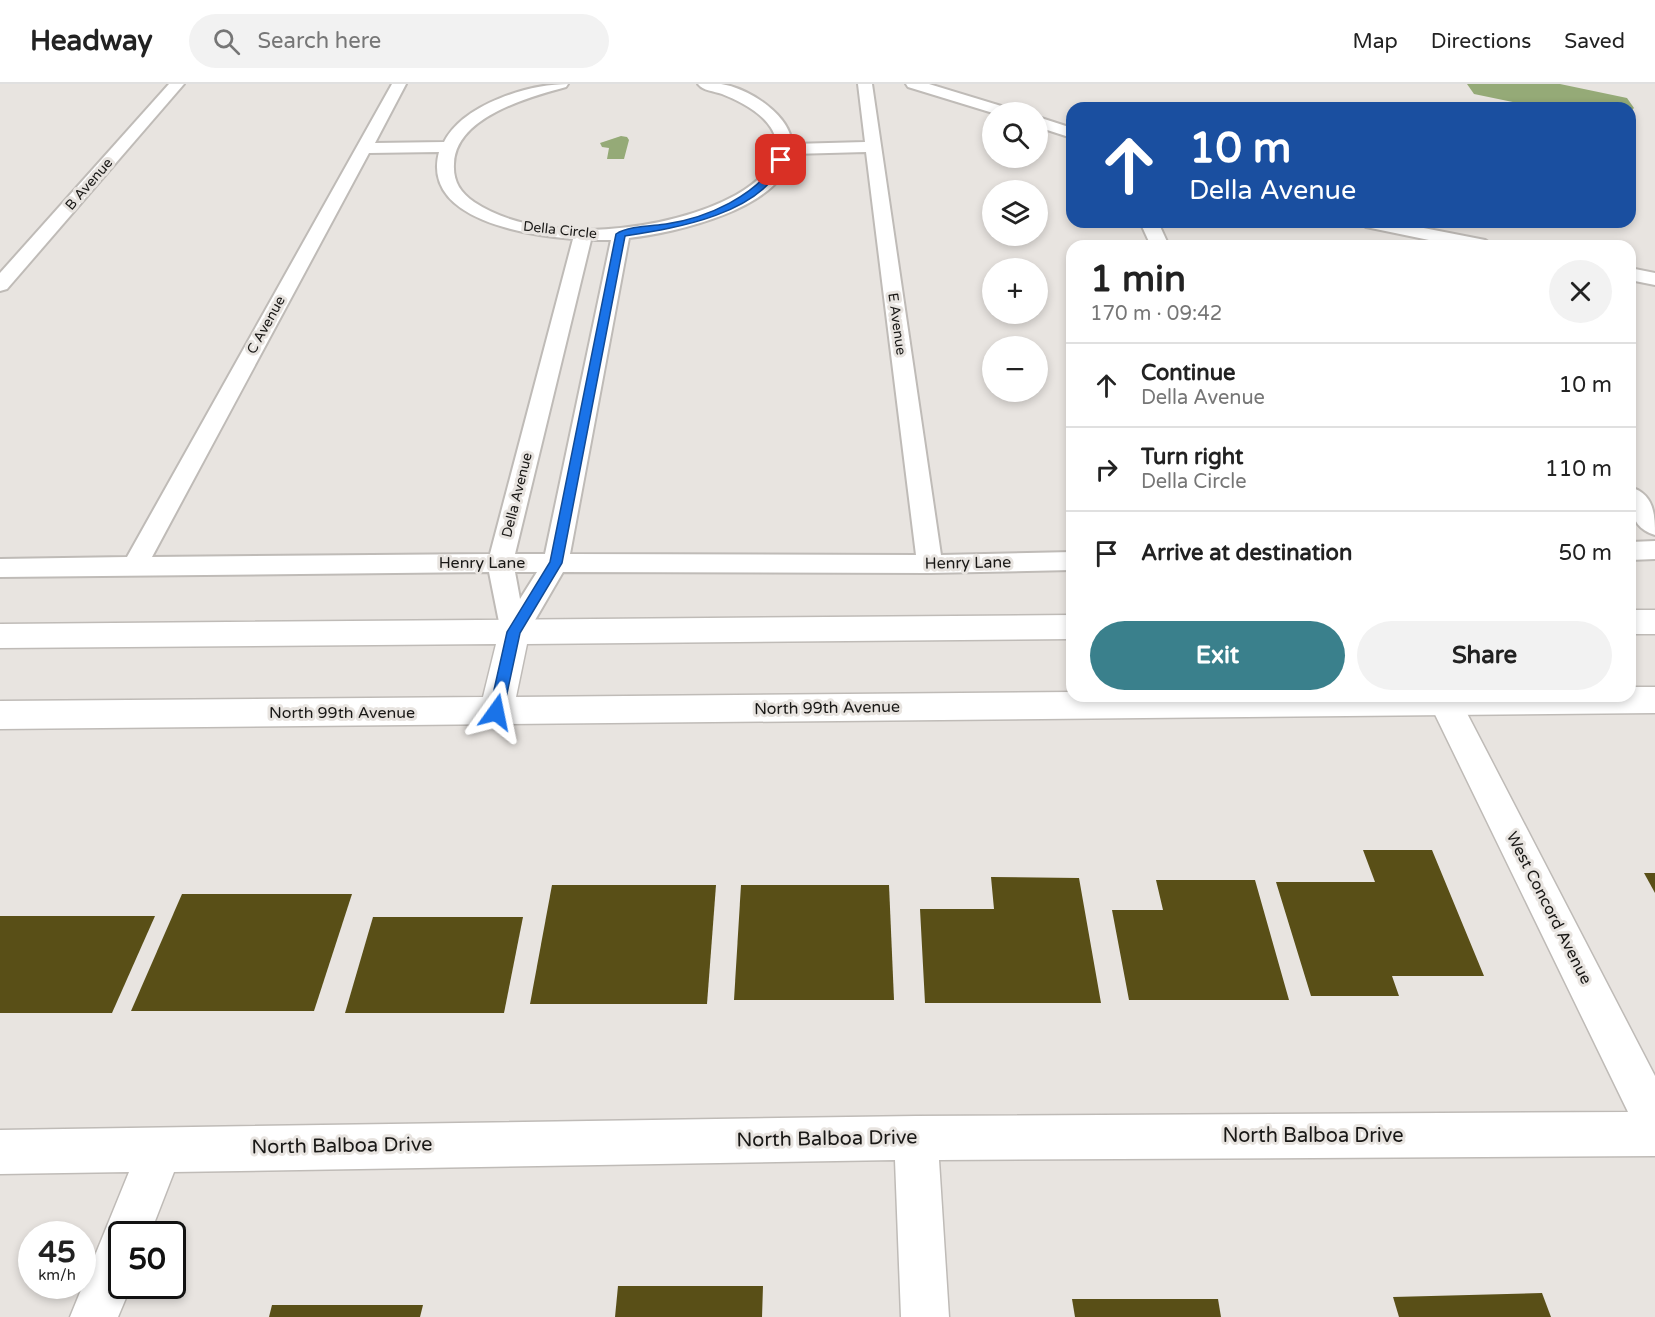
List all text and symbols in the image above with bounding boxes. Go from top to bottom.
search box [189,14,609,68]
text: Headway [30,24,153,58]
icon: search [210,25,243,58]
text: Search here [258,28,381,54]
text: Map [1352,29,1398,54]
text: Directions [1431,29,1531,54]
text: Saved [1564,29,1625,54]
map controls [982,102,1048,402]
button: search [982,102,1048,168]
text: 10 m [1189,123,1291,174]
icon: ahead [1090,126,1168,204]
pin [755,134,806,185]
icon: arrive [764,143,797,176]
street label: B Avenue [62,154,116,214]
text: Della Avenue [1189,174,1356,207]
button: layers [982,180,1048,246]
street label: Della Circle [522,218,598,242]
button: + [982,258,1048,324]
text: 1 min [1090,258,1186,301]
button: close [1549,260,1612,323]
street label: E Avenue [884,292,910,356]
street label: C Avenue [243,293,289,357]
text: 170 m · 09:42 [1090,302,1222,326]
button: − [982,336,1048,402]
text: Continue [1141,360,1236,386]
icon: ahead [1090,369,1123,402]
text: 10 m [1558,372,1612,398]
text: Della Avenue [1141,386,1265,410]
text: Turn right [1141,444,1243,470]
street label: Della Avenue [498,451,536,539]
icon: right [1090,453,1123,486]
text: 110 m [1545,456,1612,482]
text: Della Circle [1141,470,1247,494]
icon: arrive [1090,537,1123,570]
text: Arrive at destination [1141,540,1352,566]
text: 50 m [1558,540,1612,566]
street label: Henry Lane [925,552,1011,574]
street label: Henry Lane [439,553,525,573]
button: Exit [1090,621,1345,690]
button: Share [1357,621,1612,690]
position arrow [464,680,528,744]
street label: North 99th Avenue [754,697,900,719]
street label: North 99th Avenue [269,703,415,723]
street label: West Concord Avenue [1502,828,1596,988]
street label: North Balboa Drive [1222,1124,1404,1148]
street label: North Balboa Drive [736,1125,918,1153]
street label: North Balboa Drive [251,1132,433,1160]
speed limit sign: 50 [108,1221,186,1299]
text: 45 [38,1234,76,1271]
text: km/h [38,1266,76,1284]

